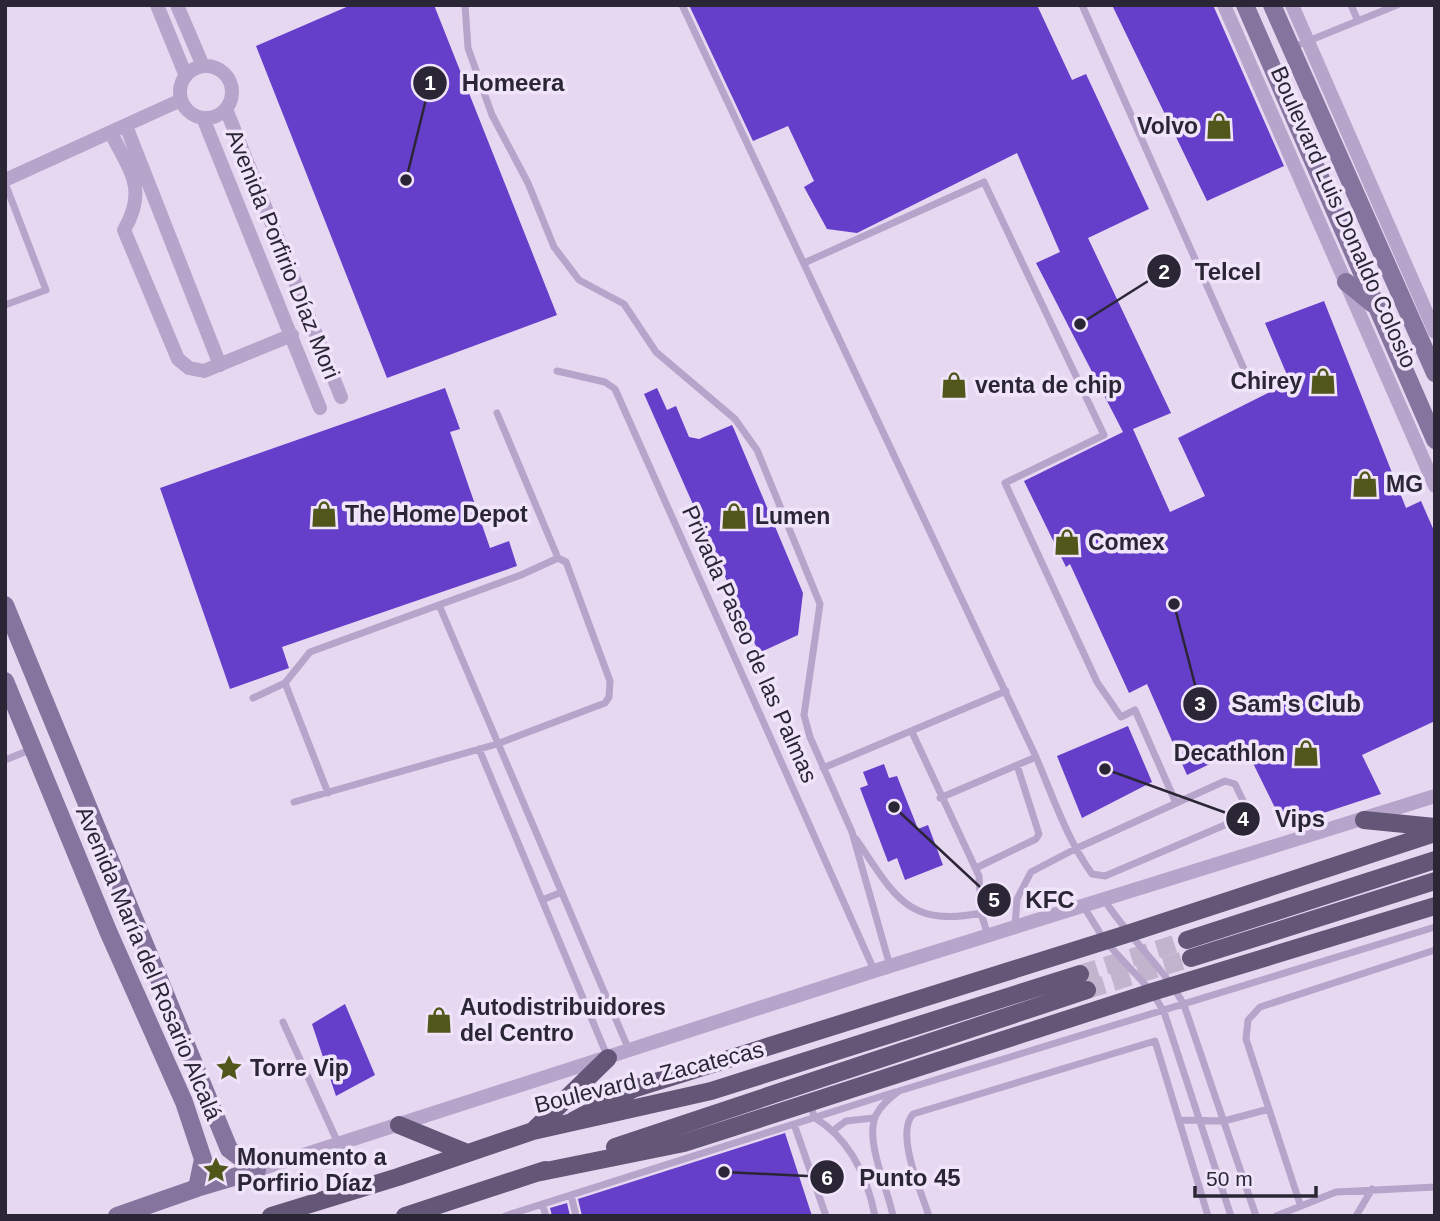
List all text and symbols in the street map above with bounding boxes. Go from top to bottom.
callout: Homeera [413,60,579,105]
street label: Boulevard Luis Donaldo Colosio [1266,62,1422,372]
text: Homeera [462,69,565,96]
text: 1 [424,71,436,94]
shop icon: Volvo [1204,111,1234,141]
place label: Volvo [1137,113,1198,139]
street label: Avenida Porfirio Díaz Mori [221,125,345,383]
callout: Telcel [1146,249,1276,294]
text: Telcel [1195,258,1261,285]
text: 2 [1158,260,1170,283]
shop icon: Chirey [1308,366,1338,396]
place label: Chirey [1230,368,1302,394]
shop icon: venta de chip [939,370,969,400]
place label: venta de chip [975,372,1122,398]
shop icon: MG [1350,469,1380,499]
place label: MG [1386,471,1423,497]
shop icon: The Home Depot [309,499,339,529]
place label: The Home Depot [345,501,528,527]
street label: Privada Paseo de las Palmas [677,501,823,787]
shop icon: Lumen [719,501,749,531]
place label: Lumen [755,503,830,529]
shop icon: Comex [1052,527,1082,557]
place label: Comex [1088,529,1165,555]
callout: Sam's Club [1183,681,1375,726]
text: Sam's Club [1231,690,1361,717]
text: 3 [1194,692,1206,715]
shop icon: Decathlon [1291,738,1321,768]
place label: Decathlon [1174,740,1285,766]
callout: Vips [1226,796,1339,841]
street label: Avenida María del Rosario Alcalá [71,802,227,1124]
text: Vips [1275,805,1325,832]
text: 4 [1237,807,1249,830]
callout: KFC [976,877,1089,922]
text: KFC [1025,886,1075,913]
text: 5 [988,888,1000,911]
place label: Autodistribuidores del Centro [460,994,666,1046]
shop icon: Autodistribuidores del Centro [424,1005,454,1035]
street label: Boulevard a Zacatecas [532,1036,766,1118]
place icon: Torre Vip [214,1053,244,1083]
place label: Torre Vip [250,1055,349,1081]
place label: Monumento a Porfirio Díaz [237,1144,387,1196]
scale bar [1195,1154,1316,1198]
place icon: Monumento a Porfirio Díaz [201,1155,231,1185]
callout: Punto 45 [810,1155,974,1200]
text: Punto 45 [859,1164,961,1191]
text: 6 [821,1166,833,1189]
text: 50 m [1206,1167,1253,1190]

